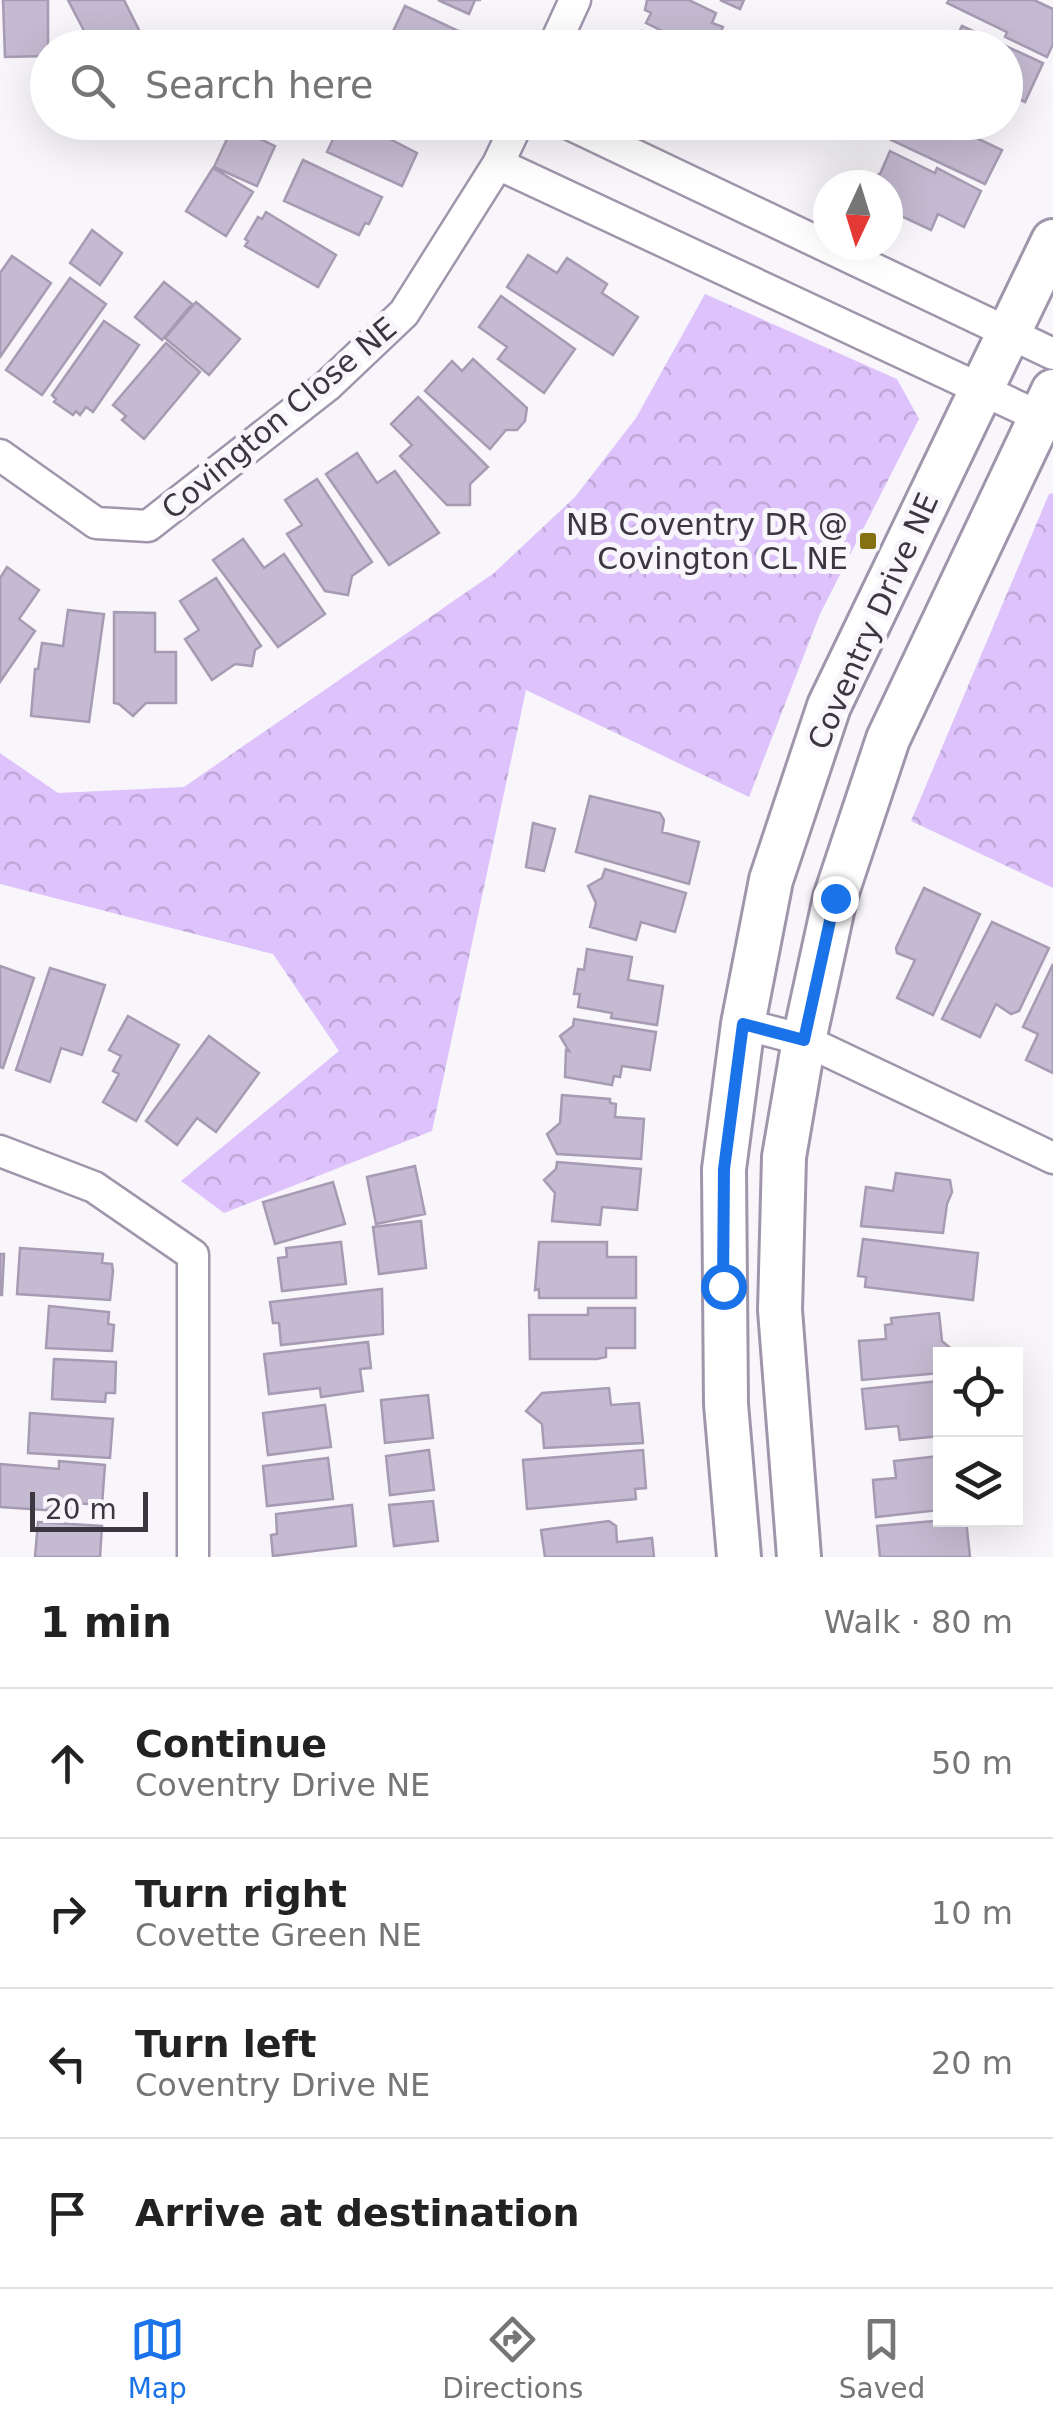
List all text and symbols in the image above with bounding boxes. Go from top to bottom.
search box [30,30,1023,140]
icon: search [65,58,120,113]
text: Search here [145,63,373,107]
north arrow [813,170,903,260]
street label: Covington Close NE [155,310,403,526]
street label: Coventry Drive NE [801,487,945,755]
place label: NB Coventry DR @ Covington CL NE [566,507,848,576]
marker: NB Coventry DR @ Covington CL NE [857,530,879,552]
route end [813,876,859,922]
route start [701,1264,747,1310]
map controls [933,1347,1023,1527]
button: locate [933,1347,1023,1437]
button: layers [933,1437,1023,1527]
scale bar [30,1487,148,1532]
text: 20 m [45,1493,117,1526]
text: 1 min [40,1598,172,1647]
text: Walk · 80 m [824,1603,1013,1641]
text: Continue [135,1722,327,1766]
icon: ahead [40,1736,95,1791]
text: 50 m [931,1744,1013,1782]
text: Coventry Drive NE [135,1766,430,1804]
text: Turn right [135,1872,347,1916]
icon: right [40,1886,95,1941]
text: 10 m [931,1894,1013,1932]
text: Covette Green NE [135,1916,422,1954]
text: Turn left [135,2022,316,2066]
icon: left [40,2036,95,2091]
text: 20 m [931,2044,1013,2082]
text: Coventry Drive NE [135,2066,430,2104]
icon: arrive [40,2186,95,2241]
text: Arrive at destination [135,2191,580,2235]
tab: Map [128,2312,187,2405]
tab: Directions [442,2312,583,2405]
tab: Saved [839,2312,925,2405]

